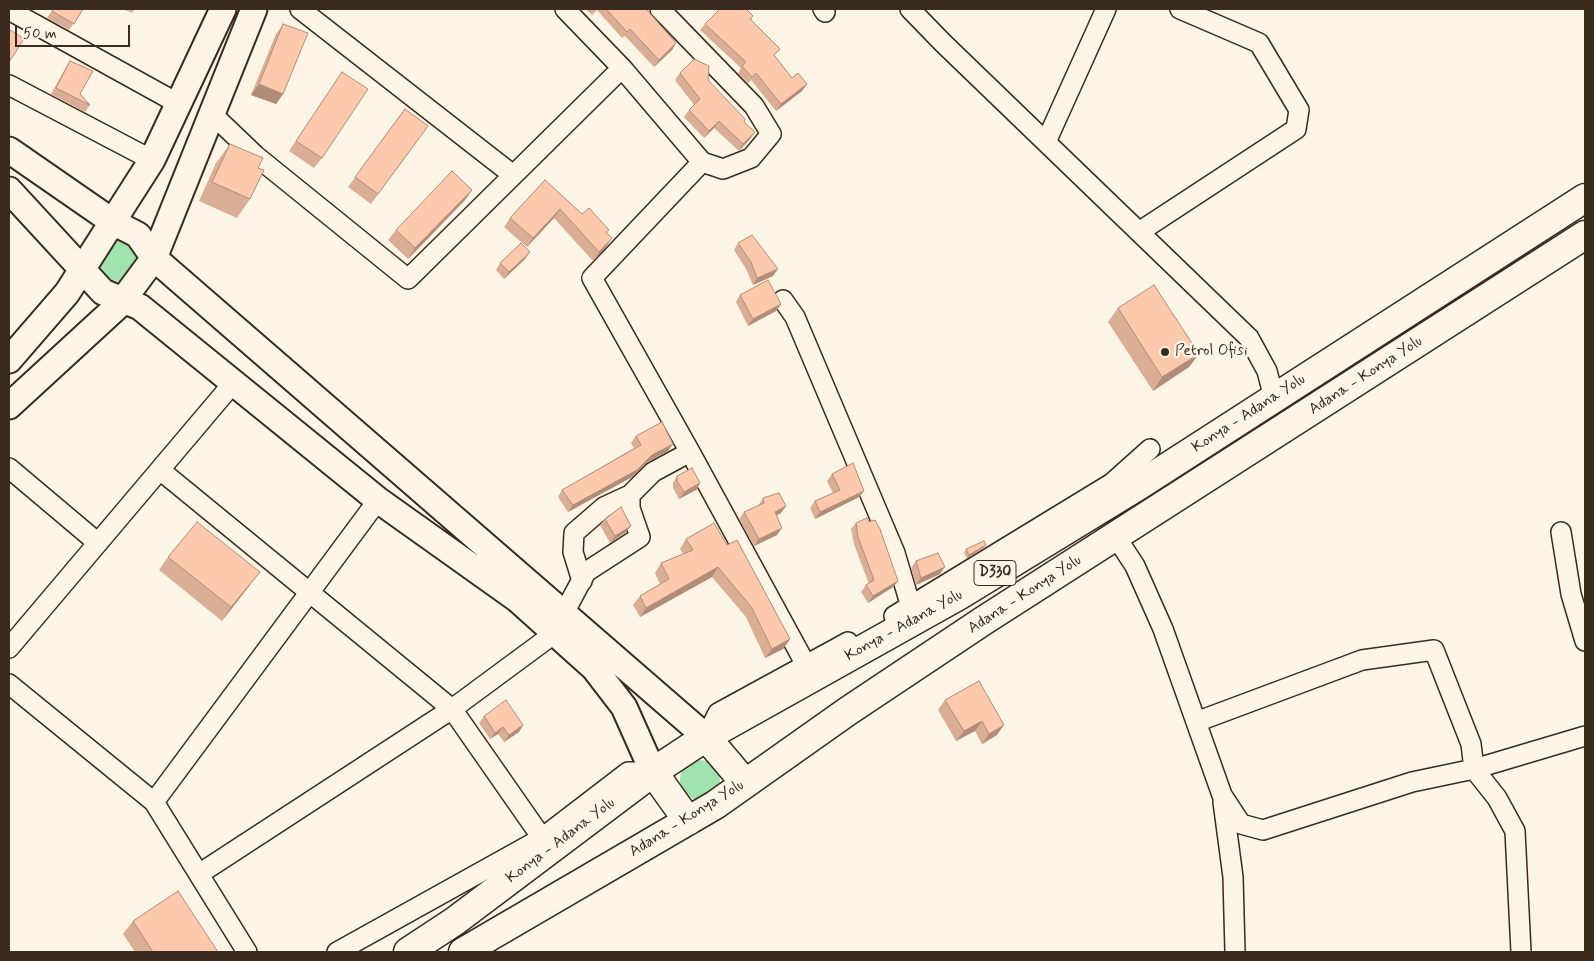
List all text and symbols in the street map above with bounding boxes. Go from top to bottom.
scale bar [18,15,132,47]
text: 50 m [23,24,57,44]
street label: Adana - Konya Yolu [1306,332,1426,420]
place label: Petrol Ofisi [1175,342,1248,362]
marker: Petrol Ofisi [1159,346,1171,358]
street label: Konya - Adana Yolu [1189,370,1309,458]
street label: Adana - Konya Yolu [965,551,1085,639]
road number: D330 [974,560,1016,586]
street label: Konya - Adana Yolu [842,586,966,666]
street label: Adana - Konya Yolu [626,776,748,862]
street label: Konya - Adana Yolu [503,794,619,888]

